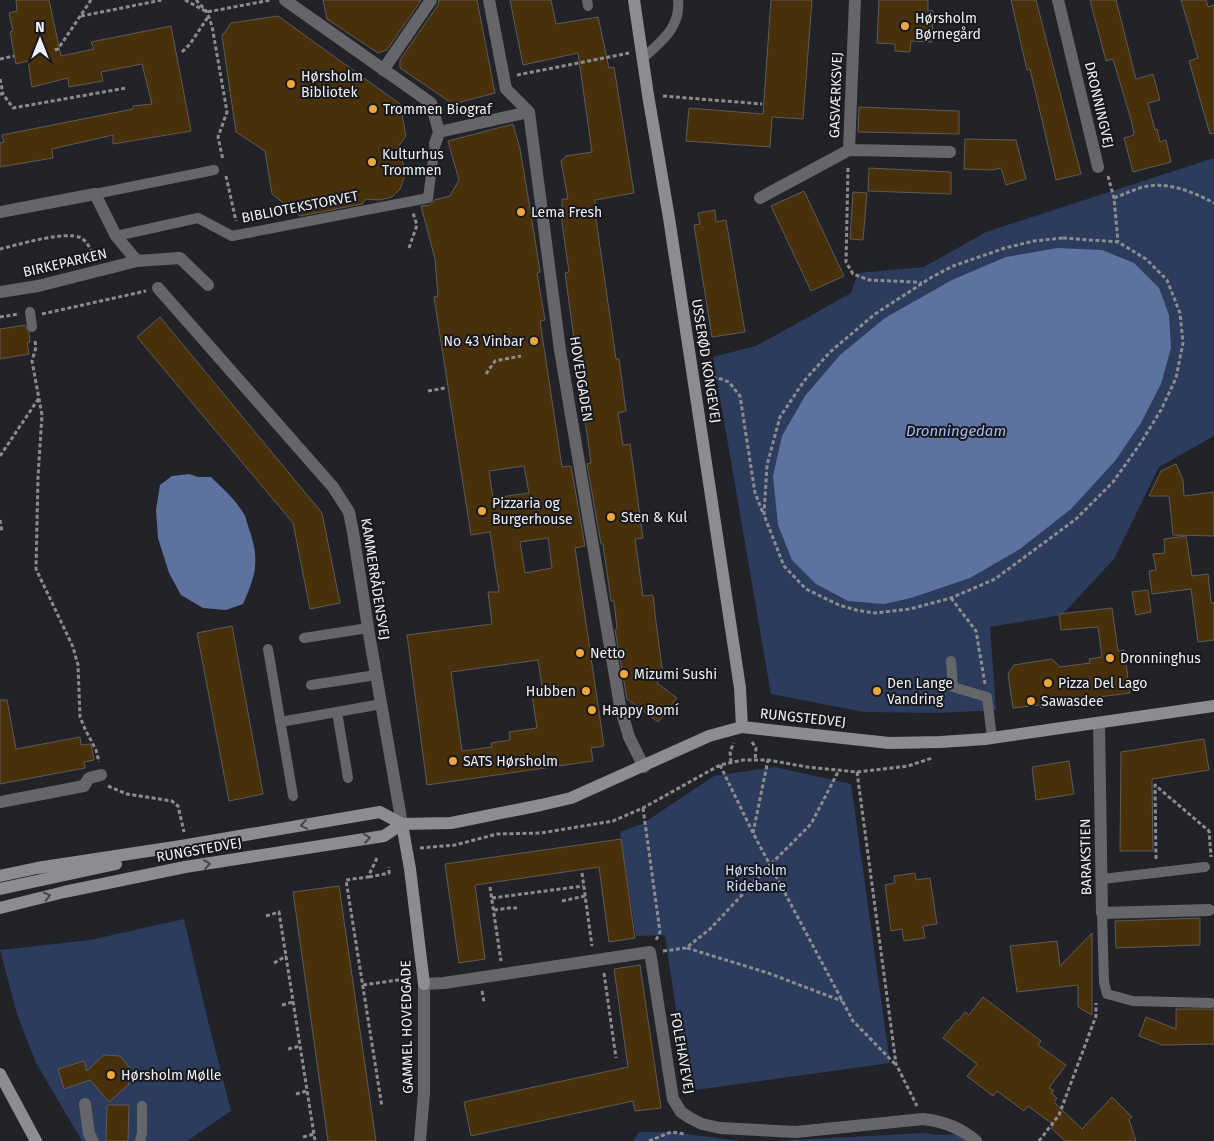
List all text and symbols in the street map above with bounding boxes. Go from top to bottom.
place label: Hørsholm Børnegård [915,10,981,43]
north arrow [15,15,65,65]
text: N [35,19,45,36]
marker: Hørsholm Børnegård [899,20,911,32]
street label: GASVÆRKSVEJ [826,52,846,138]
street label: DRONNINGVEJ [1081,60,1117,150]
place label: Hørsholm Bibliotek [301,68,363,101]
marker: Hørsholm Bibliotek [285,78,297,90]
place label: Trommen Biograf [383,101,493,118]
marker: Trommen Biograf [367,103,379,115]
place label: Kulturhus Trommen [382,146,444,179]
marker: Kulturhus Trommen [366,156,378,168]
street label: BIBLIOTEKSTORVET [240,187,361,227]
place label: Lema Fresh [531,204,602,221]
marker: Lema Fresh [515,206,527,218]
street label: BIRKEPARKEN [21,245,109,281]
street label: USSERØD KONGEVEJ [688,298,724,424]
place label: No 43 Vinbar [444,333,525,350]
marker: No 43 Vinbar [528,335,540,347]
street label: HOVEDGADEN [566,335,596,423]
water label: Dronningedam [906,422,1006,440]
place label: Pizzaria og Burgerhouse [492,495,573,528]
marker: Pizzaria og Burgerhouse [476,505,488,517]
place label: Sten & Kul [621,509,687,526]
marker: Sten & Kul [605,511,617,523]
street label: KAMMERRÅDENSVEJ [357,517,394,641]
place label: Netto [590,645,625,662]
marker: Netto [574,647,586,659]
place label: Dronninghus [1120,650,1201,667]
marker: Dronninghus [1104,652,1116,664]
place label: Mizumi Sushi [634,666,717,683]
marker: Mizumi Sushi [618,668,630,680]
place label: Den Lange Vandring [887,675,953,708]
place label: Pizza Del Lago [1058,675,1147,692]
marker: Pizza Del Lago [1042,677,1054,689]
place label: Hubben [526,683,576,700]
marker: Hubben [580,685,592,697]
marker: Den Lange Vandring [871,685,883,697]
place label: Sawasdee [1041,693,1104,710]
marker: Sawasdee [1025,695,1037,707]
place label: Happy Bomí [602,702,679,719]
marker: Happy Bomí [586,704,598,716]
street label: RUNGSTEDVEJ [759,705,847,731]
place label: SATS Hørsholm [463,753,558,770]
marker: SATS Hørsholm [447,755,459,767]
street label: BARAKSTIEN [1077,818,1095,896]
one-way arrow [300,819,309,829]
street label: RUNGSTEDVEJ [155,834,243,866]
one-way arrow [363,834,371,844]
one-way arrow [202,859,211,869]
park label: Hørsholm Ridebane [725,862,787,895]
one-way arrow [43,891,52,902]
street label: GAMMEL HOVEDGADE [397,960,417,1094]
street label: FOLEHAVEVEJ [666,1011,698,1095]
place label: Hørsholm Mølle [121,1067,221,1084]
marker: Hørsholm Mølle [105,1069,117,1081]

